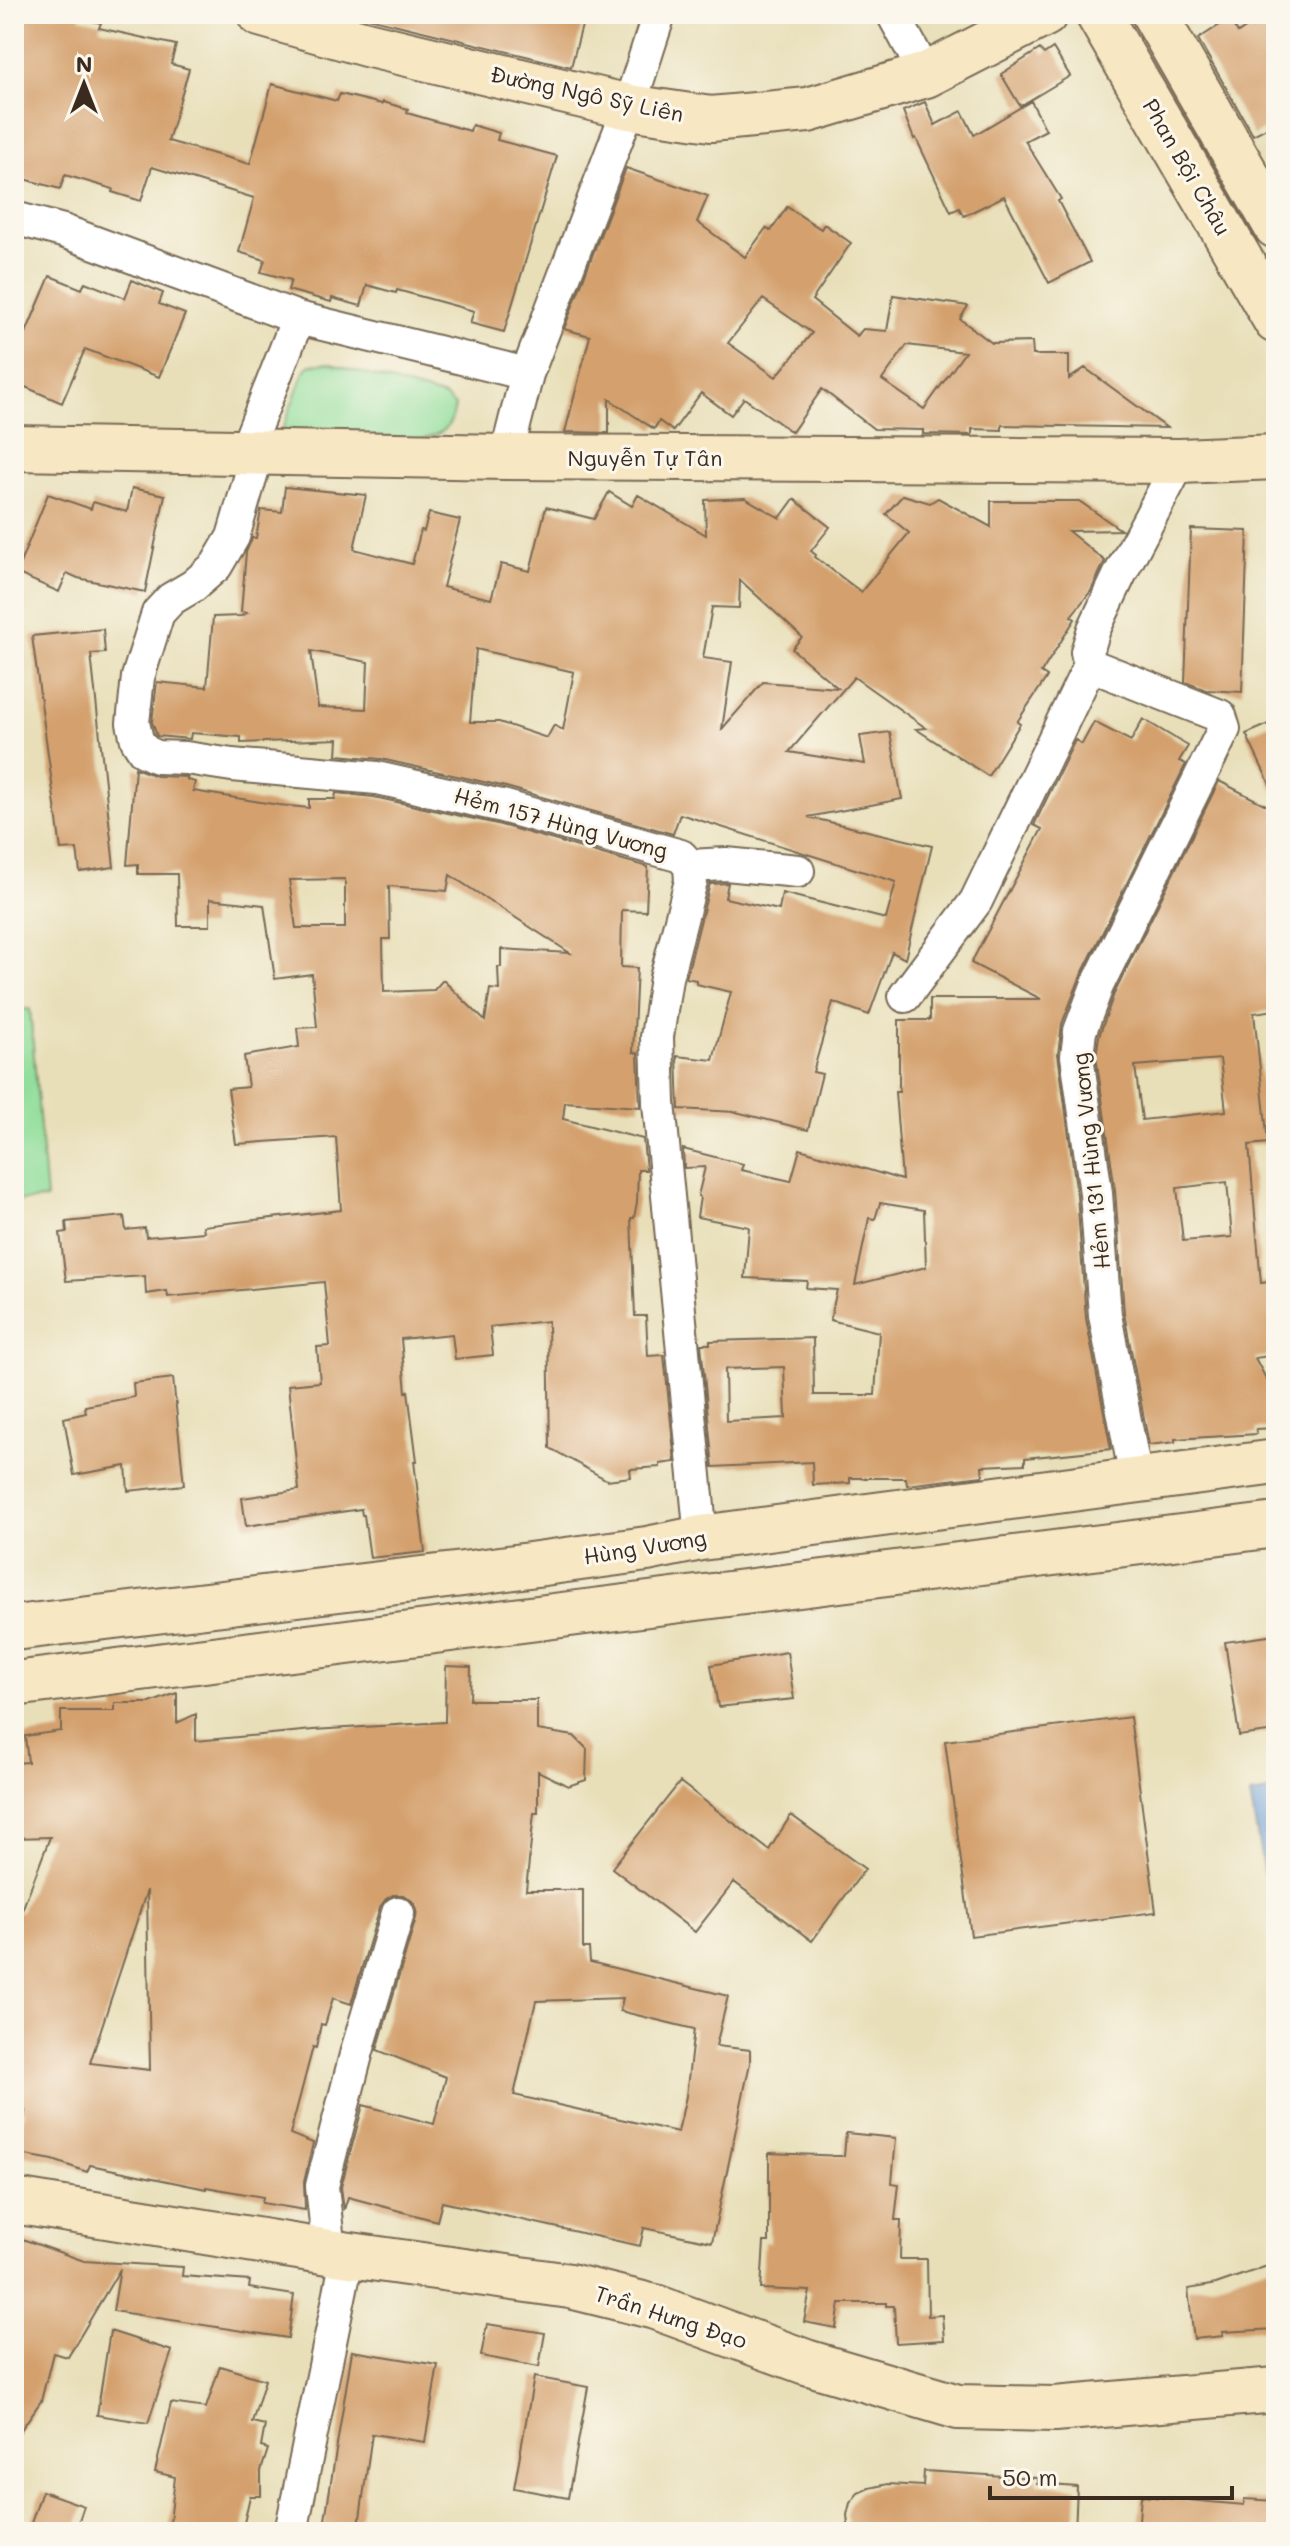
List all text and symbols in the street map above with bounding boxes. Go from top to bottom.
north arrow [44,44,124,124]
text: N [76,49,92,78]
street label: Đường Ngô Sỹ Liên [488,59,686,128]
street label: Phan Bội Châu [1137,93,1238,240]
street label: Nguyễn Tự Tân [568,443,722,472]
street label: Hẻm 157 Hùng Vương [451,780,671,865]
street label: Hẻm 131 Hùng Vương [1065,1051,1116,1271]
street label: Hùng Vương [581,1522,708,1571]
street label: Trần Hưng Đạo [591,2278,751,2355]
scale bar [990,2450,1232,2500]
text: 50 m [1002,2461,1058,2492]

